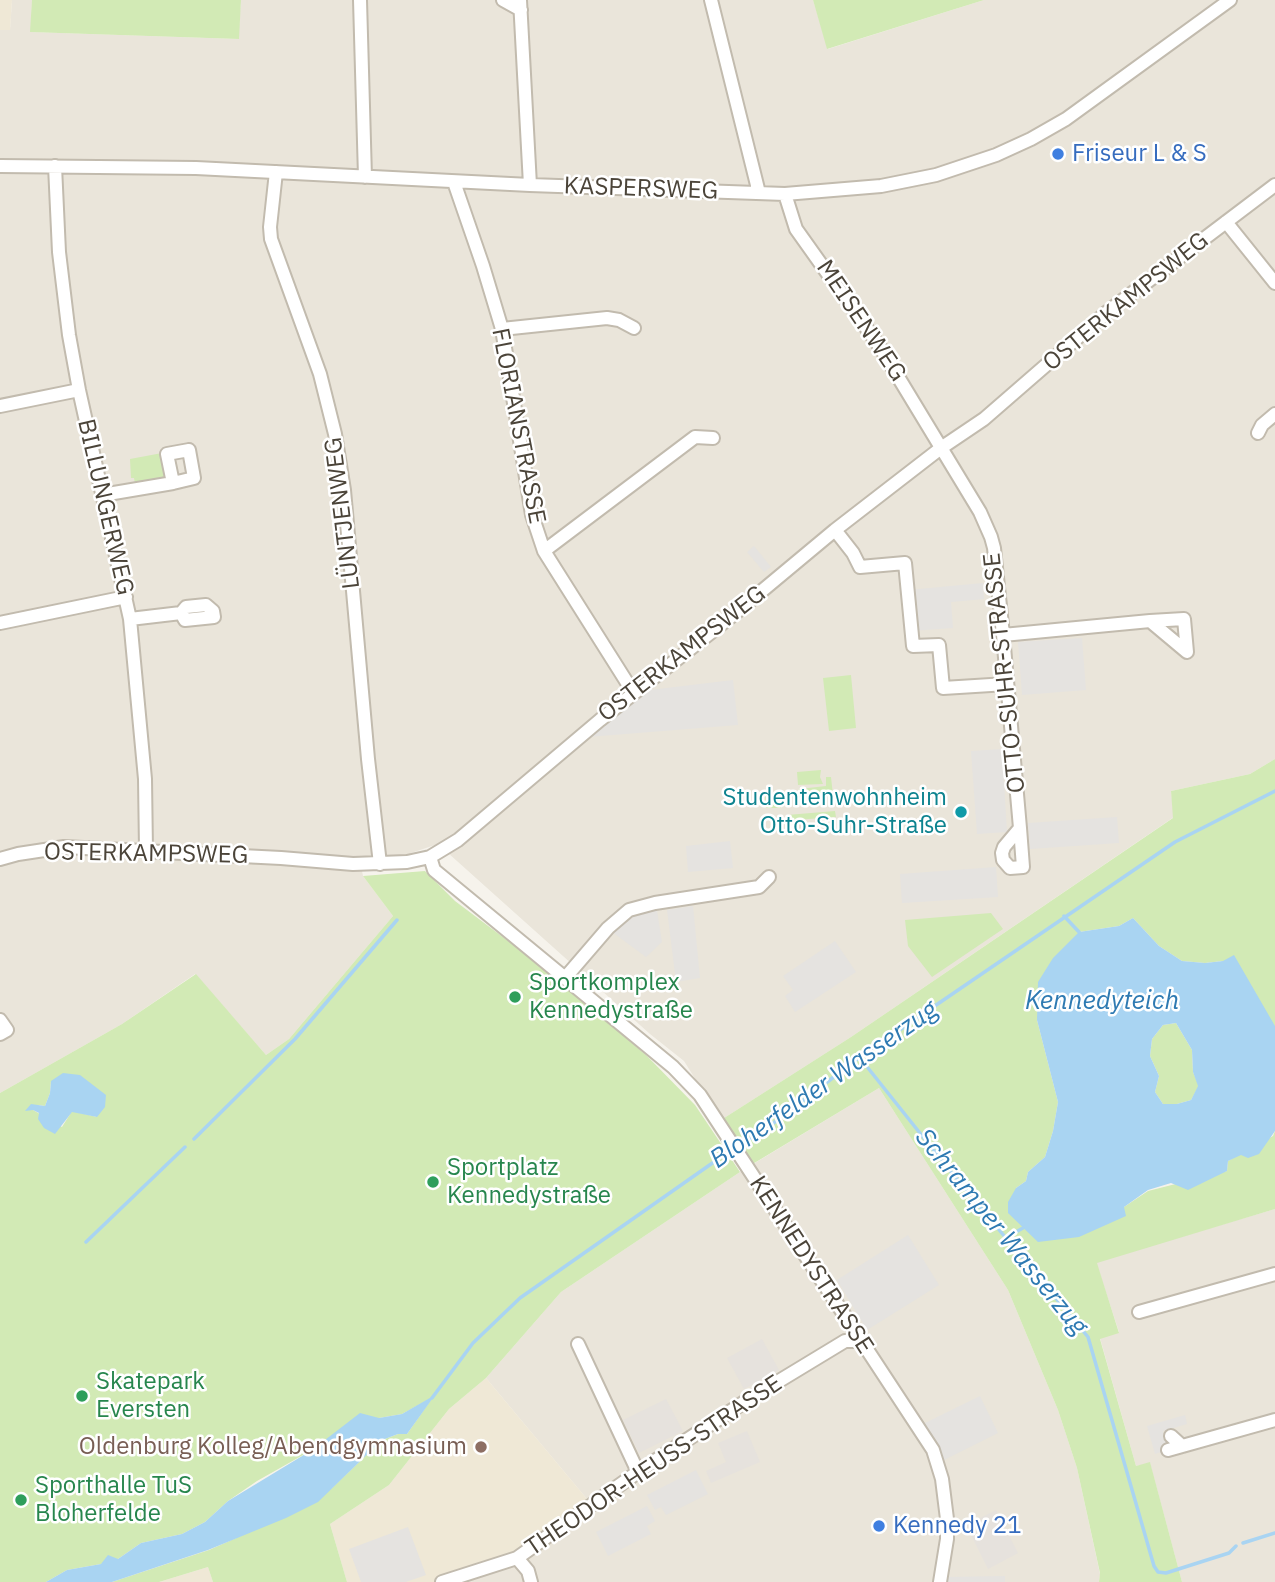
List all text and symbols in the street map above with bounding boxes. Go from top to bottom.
place label: Friseur L & S [1072,140,1207,168]
marker: Friseur L & S [1050,146,1066,162]
street label: KASPERSWEG [563,172,719,206]
street label: OSTERKAMPSWEG [1038,226,1214,378]
street label: MEISENWEG [810,255,912,387]
street label: FLORIANSTRASSE [485,326,551,526]
street label: BILLUNGERWEG [71,416,139,598]
street label: LÜNTJENWEG [319,436,367,590]
street label: OTTO-SUHR-STRASSE [978,551,1032,795]
street label: OSTERKAMPSWEG [593,580,771,728]
place label: Studentenwohnheim Otto-Suhr-Straße [722,784,947,840]
marker: Studentenwohnheim Otto-Suhr-Straße [953,804,969,820]
street label: OSTERKAMPSWEG [44,838,248,870]
place label: Sportkomplex Kennedystraße [529,969,693,1025]
water label: Kennedyteich [1025,985,1179,1017]
marker: Sportkomplex Kennedystraße [507,989,523,1005]
water label: Bloherfelder Wasserzug [704,995,944,1175]
water label: Schramper Wasserzug [908,1123,1094,1341]
place label: Sportplatz Kennedystraße [447,1154,611,1210]
street label: KENNEDYSTRASSE [743,1171,879,1359]
marker: Sportplatz Kennedystraße [425,1174,441,1190]
place label: Skatepark Eversten [96,1368,205,1424]
street label: THEODOR-HEUSS-STRASSE [520,1369,788,1563]
marker: Skatepark Eversten [74,1388,90,1404]
place label: Oldenburg Kolleg/Abendgymnasium [79,1433,467,1461]
marker: Oldenburg Kolleg/Abendgymnasium [473,1439,489,1455]
place label: Sporthalle TuS Bloherfelde [35,1472,192,1528]
marker: Sporthalle TuS Bloherfelde [13,1492,29,1508]
place label: Kennedy 21 [893,1512,1022,1540]
marker: Kennedy 21 [871,1518,887,1534]

